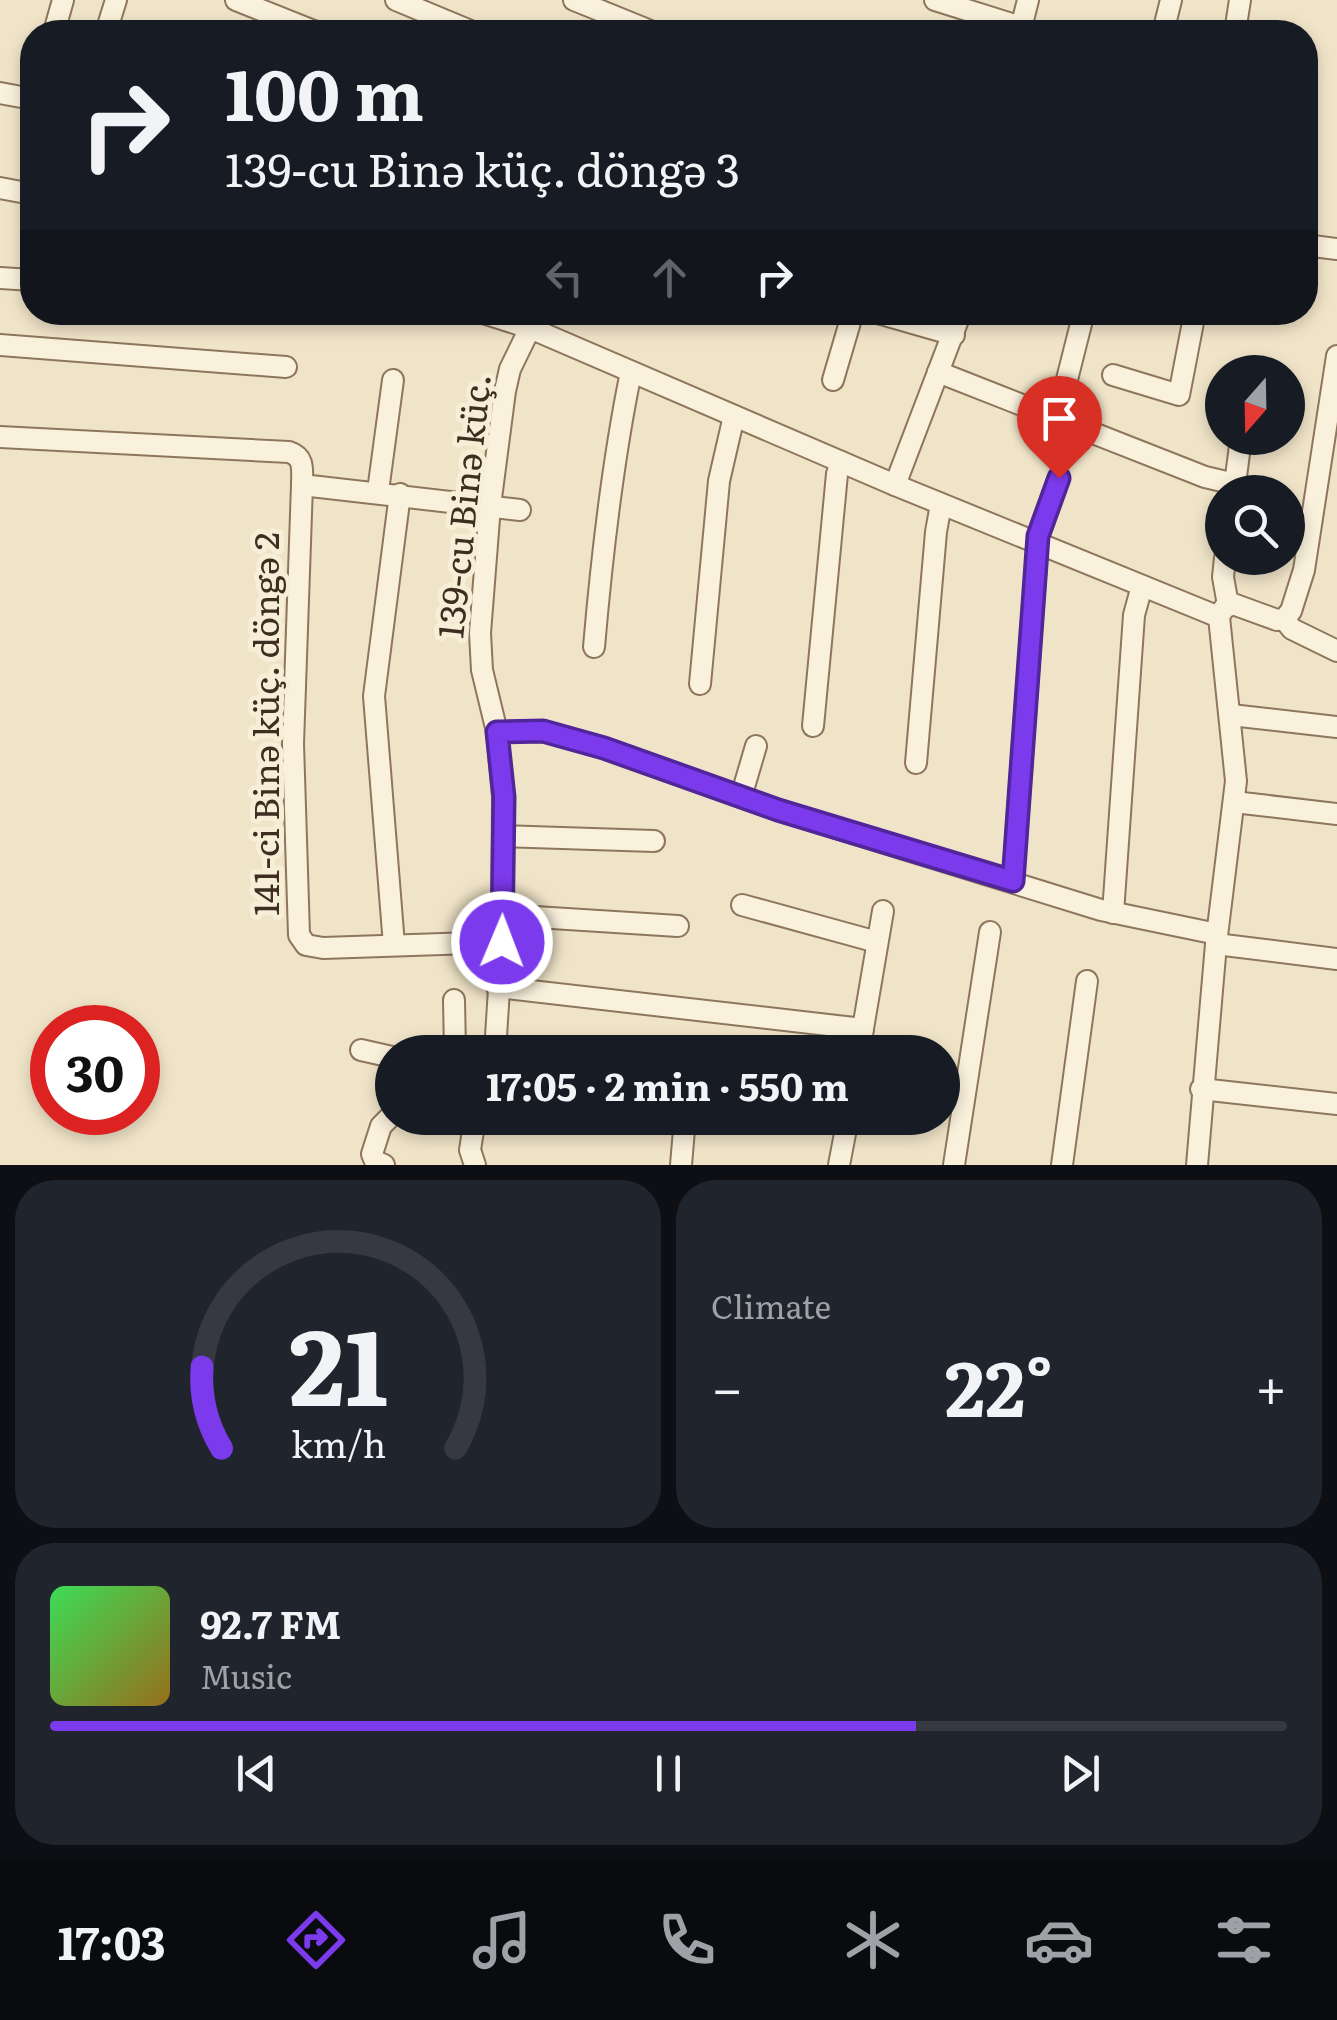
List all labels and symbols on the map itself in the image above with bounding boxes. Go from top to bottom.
north arrow [1205,355,1305,455]
street label: 139-cu Binə küç. [422,371,502,641]
pin [1017,376,1102,479]
street label: 141-ci Binə küç. döngə 2 [238,532,290,916]
position arrow [450,890,554,994]
speed limit sign: 30 [30,1005,160,1135]

